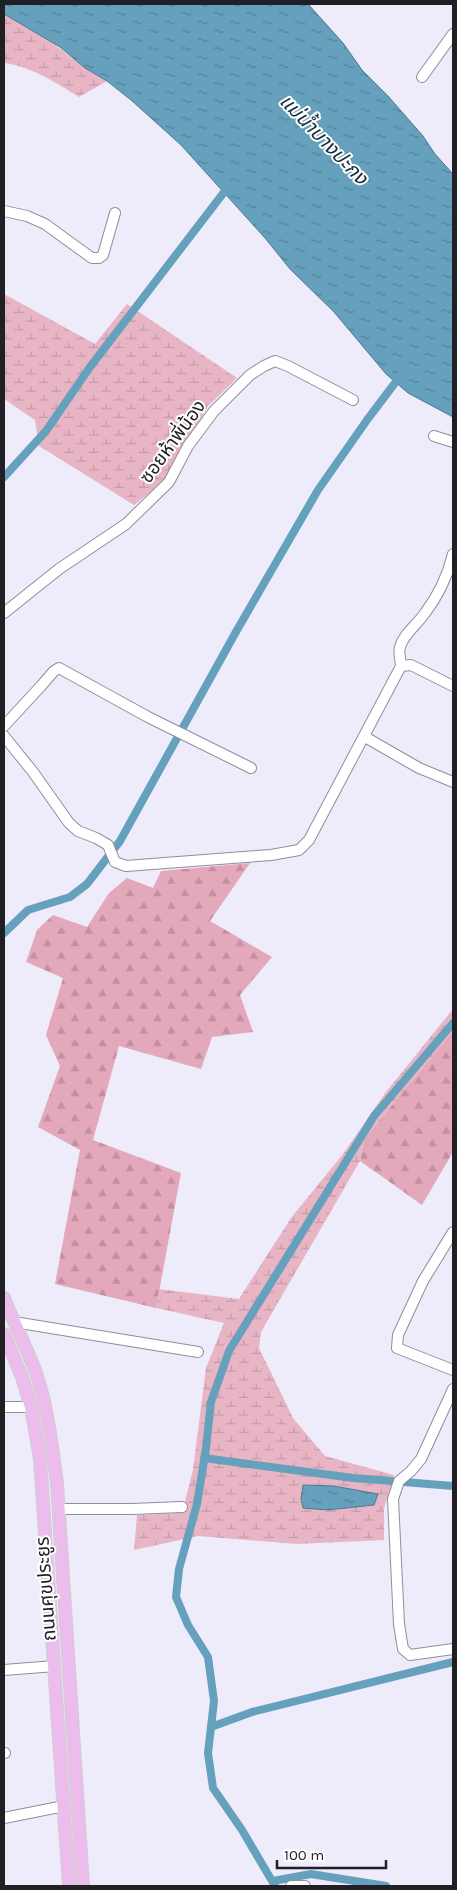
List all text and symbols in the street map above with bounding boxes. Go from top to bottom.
water label: แม่น้ำบางปะกง [275,87,375,190]
street label: ซอยห้าพี่น้อง [133,394,210,488]
street label: ถนนศุขประยูร [31,1536,62,1642]
scale bar [277,1838,386,1870]
text: 100 m [284,1846,324,1864]

